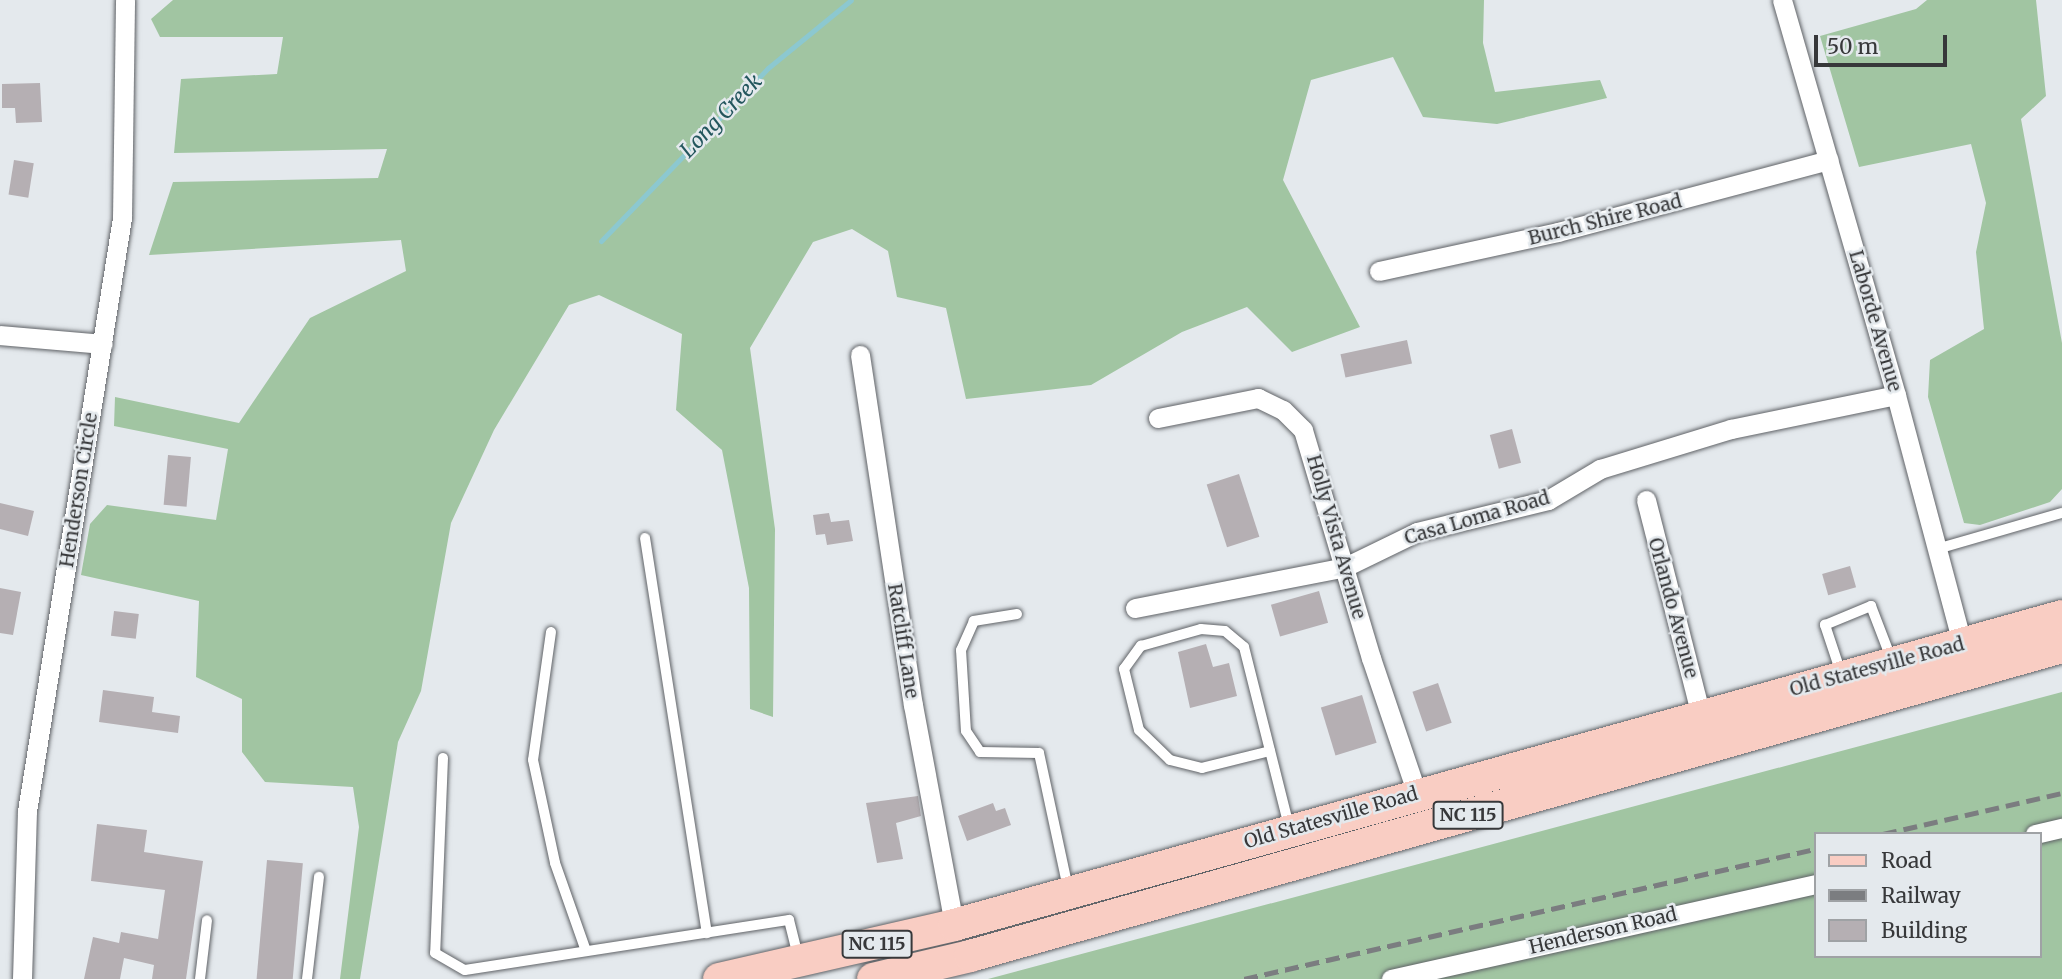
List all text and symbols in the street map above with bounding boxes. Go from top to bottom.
scale bar [1817,21,1950,65]
text: 50 m [1827,33,1878,60]
water label: Long Creek [675,69,767,163]
street label: Burch Shire Road [1526,190,1684,250]
street label: Laborde Avenue [1844,248,1906,394]
street label: Henderson Circle [56,411,102,569]
street label: Holly Vista Avenue [1302,452,1370,622]
street label: Casa Loma Road [1402,486,1552,550]
street label: Orlando Avenue [1643,535,1703,681]
street label: Ratcliff Lane [883,582,923,700]
street label: Old Statesville Road [1787,633,1967,701]
street label: Old Statesville Road [1241,782,1421,854]
road number: NC 115 [1431,800,1505,830]
legend [1814,832,2041,958]
text: Road [1881,847,1932,874]
text: Railway [1881,882,1961,909]
street label: Henderson Road [1527,903,1679,959]
text: Building [1881,917,1967,944]
road number: NC 115 [840,930,914,959]

